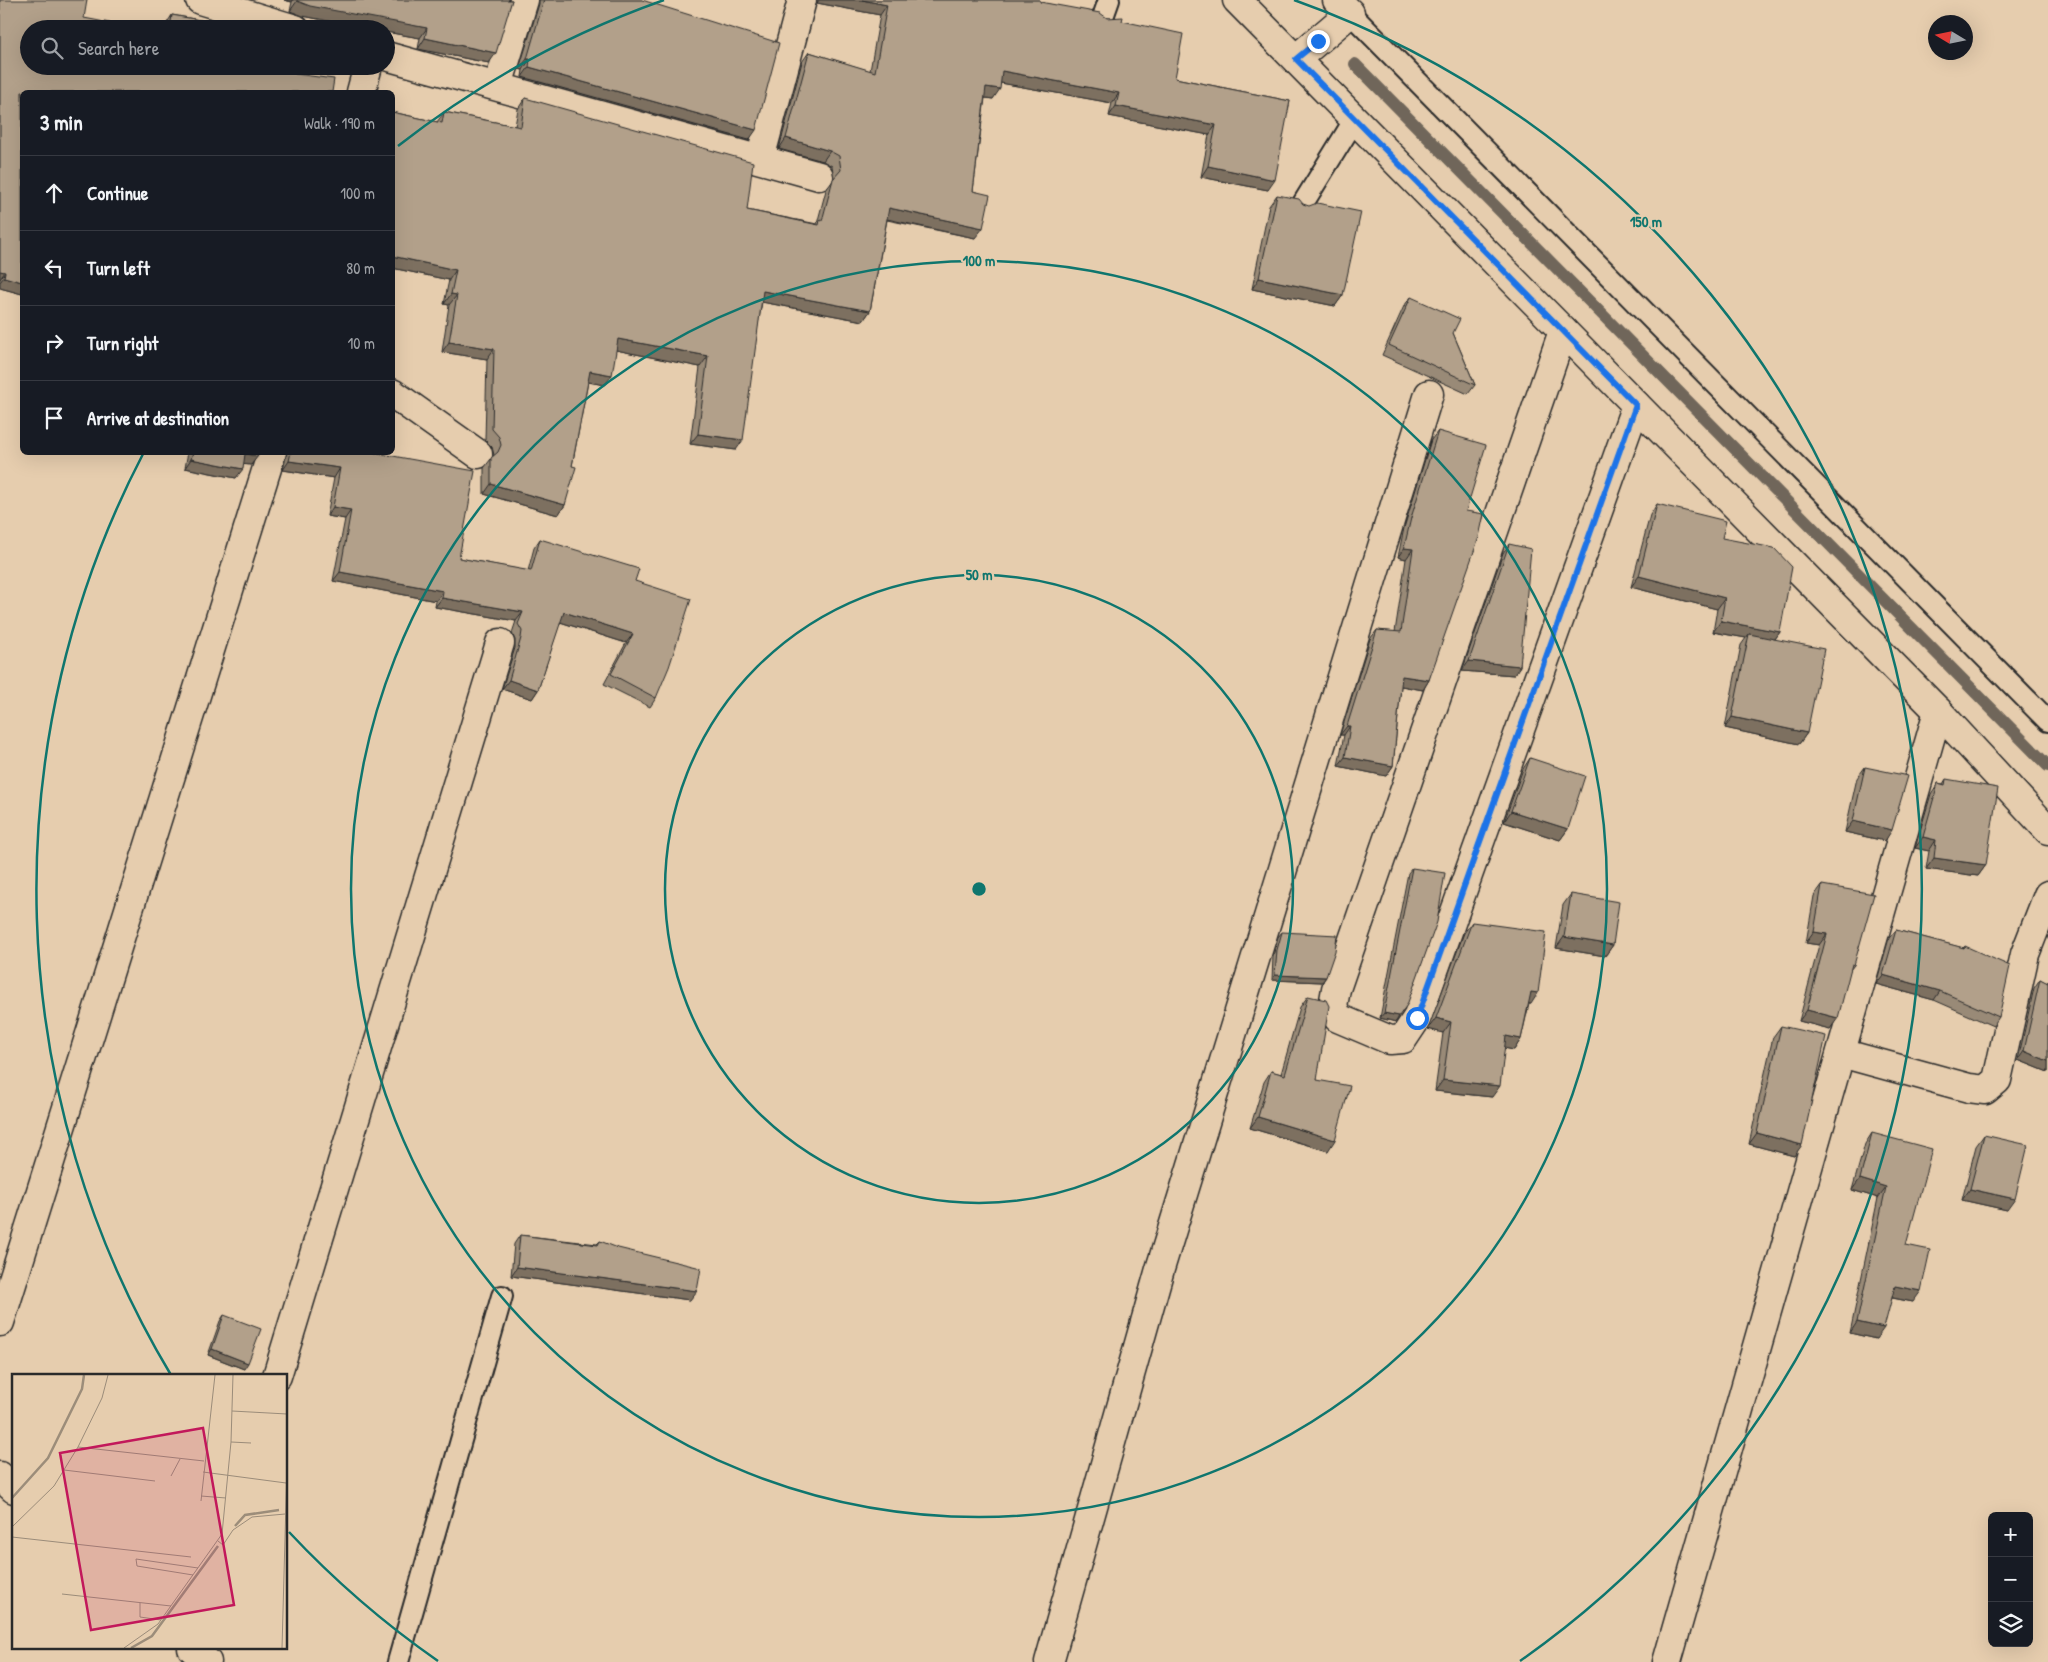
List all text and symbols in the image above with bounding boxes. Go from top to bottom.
north arrow [1928,15,1973,60]
search box [20,20,395,75]
route end [1307,30,1330,53]
icon: search [38,34,66,62]
text: Search here [78,35,159,61]
text: 3 min [40,108,83,137]
text: Walk · 190 m [304,112,375,134]
icon: ahead [40,179,68,207]
text: Continue [87,180,148,206]
text: 100 m [340,182,375,204]
text: 150 m [1630,211,1662,232]
text: 100 m [963,250,995,271]
icon: left [40,254,68,282]
text: Turn left [87,255,150,281]
text: 80 m [346,257,375,279]
icon: right [40,329,68,357]
text: Turn right [87,330,158,356]
text: 10 m [347,332,375,354]
icon: arrive [40,404,68,432]
text: Arrive at destination [87,405,229,431]
text: 50 m [966,564,992,585]
centre of rings [970,880,988,898]
route start [1406,1007,1429,1030]
inset map [12,1374,288,1650]
map controls [1988,1512,2033,1647]
button: + [1988,1512,2033,1557]
button: − [1988,1557,2033,1602]
button: layers [1988,1602,2033,1647]

